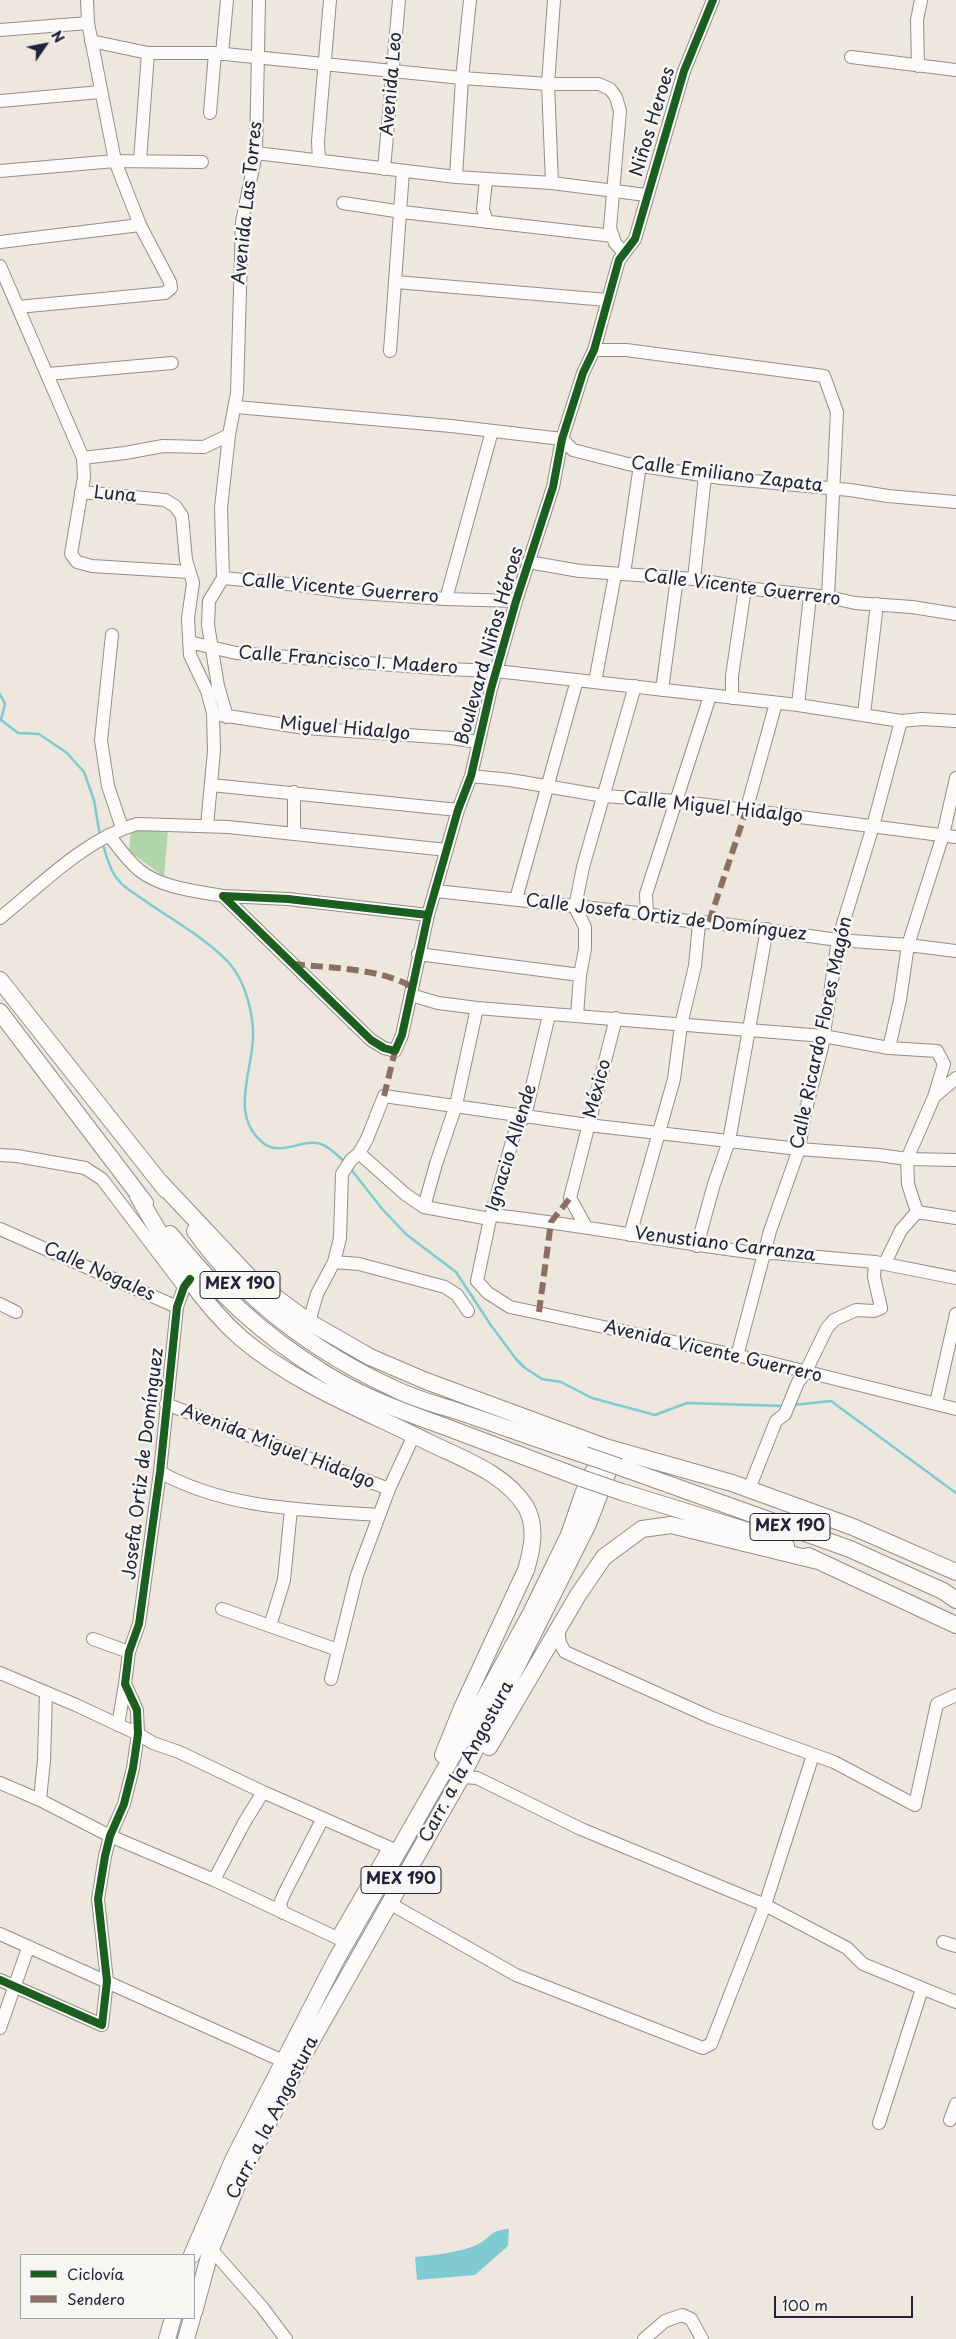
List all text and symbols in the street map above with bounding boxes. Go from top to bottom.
north arrow [20,20,70,70]
text: N [46,26,70,47]
street label: Avenida Leo [377,31,407,137]
street label: Niños Heroes [626,65,680,179]
street label: Avenida Las Torres [229,120,267,286]
street label: Calle Emiliano Zapata [630,453,824,497]
street label: Luna [93,482,137,508]
street label: Boulevard Niños Héroes [451,545,529,747]
street label: Calle Vicente Guerrero [642,565,842,611]
street label: Calle Vicente Guerrero [240,570,440,608]
street label: Calle Francisco I. Madero [238,643,458,679]
street label: Miguel Hidalgo [279,713,411,745]
street label: Calle Miguel Hidalgo [622,788,804,828]
street label: Calle Josefa Ortiz de Domínguez [524,890,808,946]
street label: Calle Ricardo Flores Magón [787,915,857,1151]
street label: México [580,1057,616,1121]
street label: Ignacio Allende [482,1082,542,1214]
street label: Venustiano Carranza [633,1223,817,1267]
street label: Calle Nogales [40,1238,158,1306]
road number: MEX 190 [200,1272,280,1298]
street label: Avenida Vicente Guerrero [602,1316,824,1388]
street label: Josefa Ortiz de Domínguez [119,1347,169,1581]
street label: Avenida Miguel Hidalgo [178,1400,378,1494]
road number: MEX 190 [750,1514,830,1540]
street label: Carr. a la Angostura [415,1677,519,1847]
road number: MEX 190 [361,1866,441,1894]
street label: Carr. a la Angostura [222,2033,324,2203]
legend [20,2254,195,2319]
text: Ciclovía [67,2262,124,2285]
scale bar [776,2286,915,2318]
text: Sendero [67,2287,125,2310]
text: 100 m [782,2293,828,2316]

